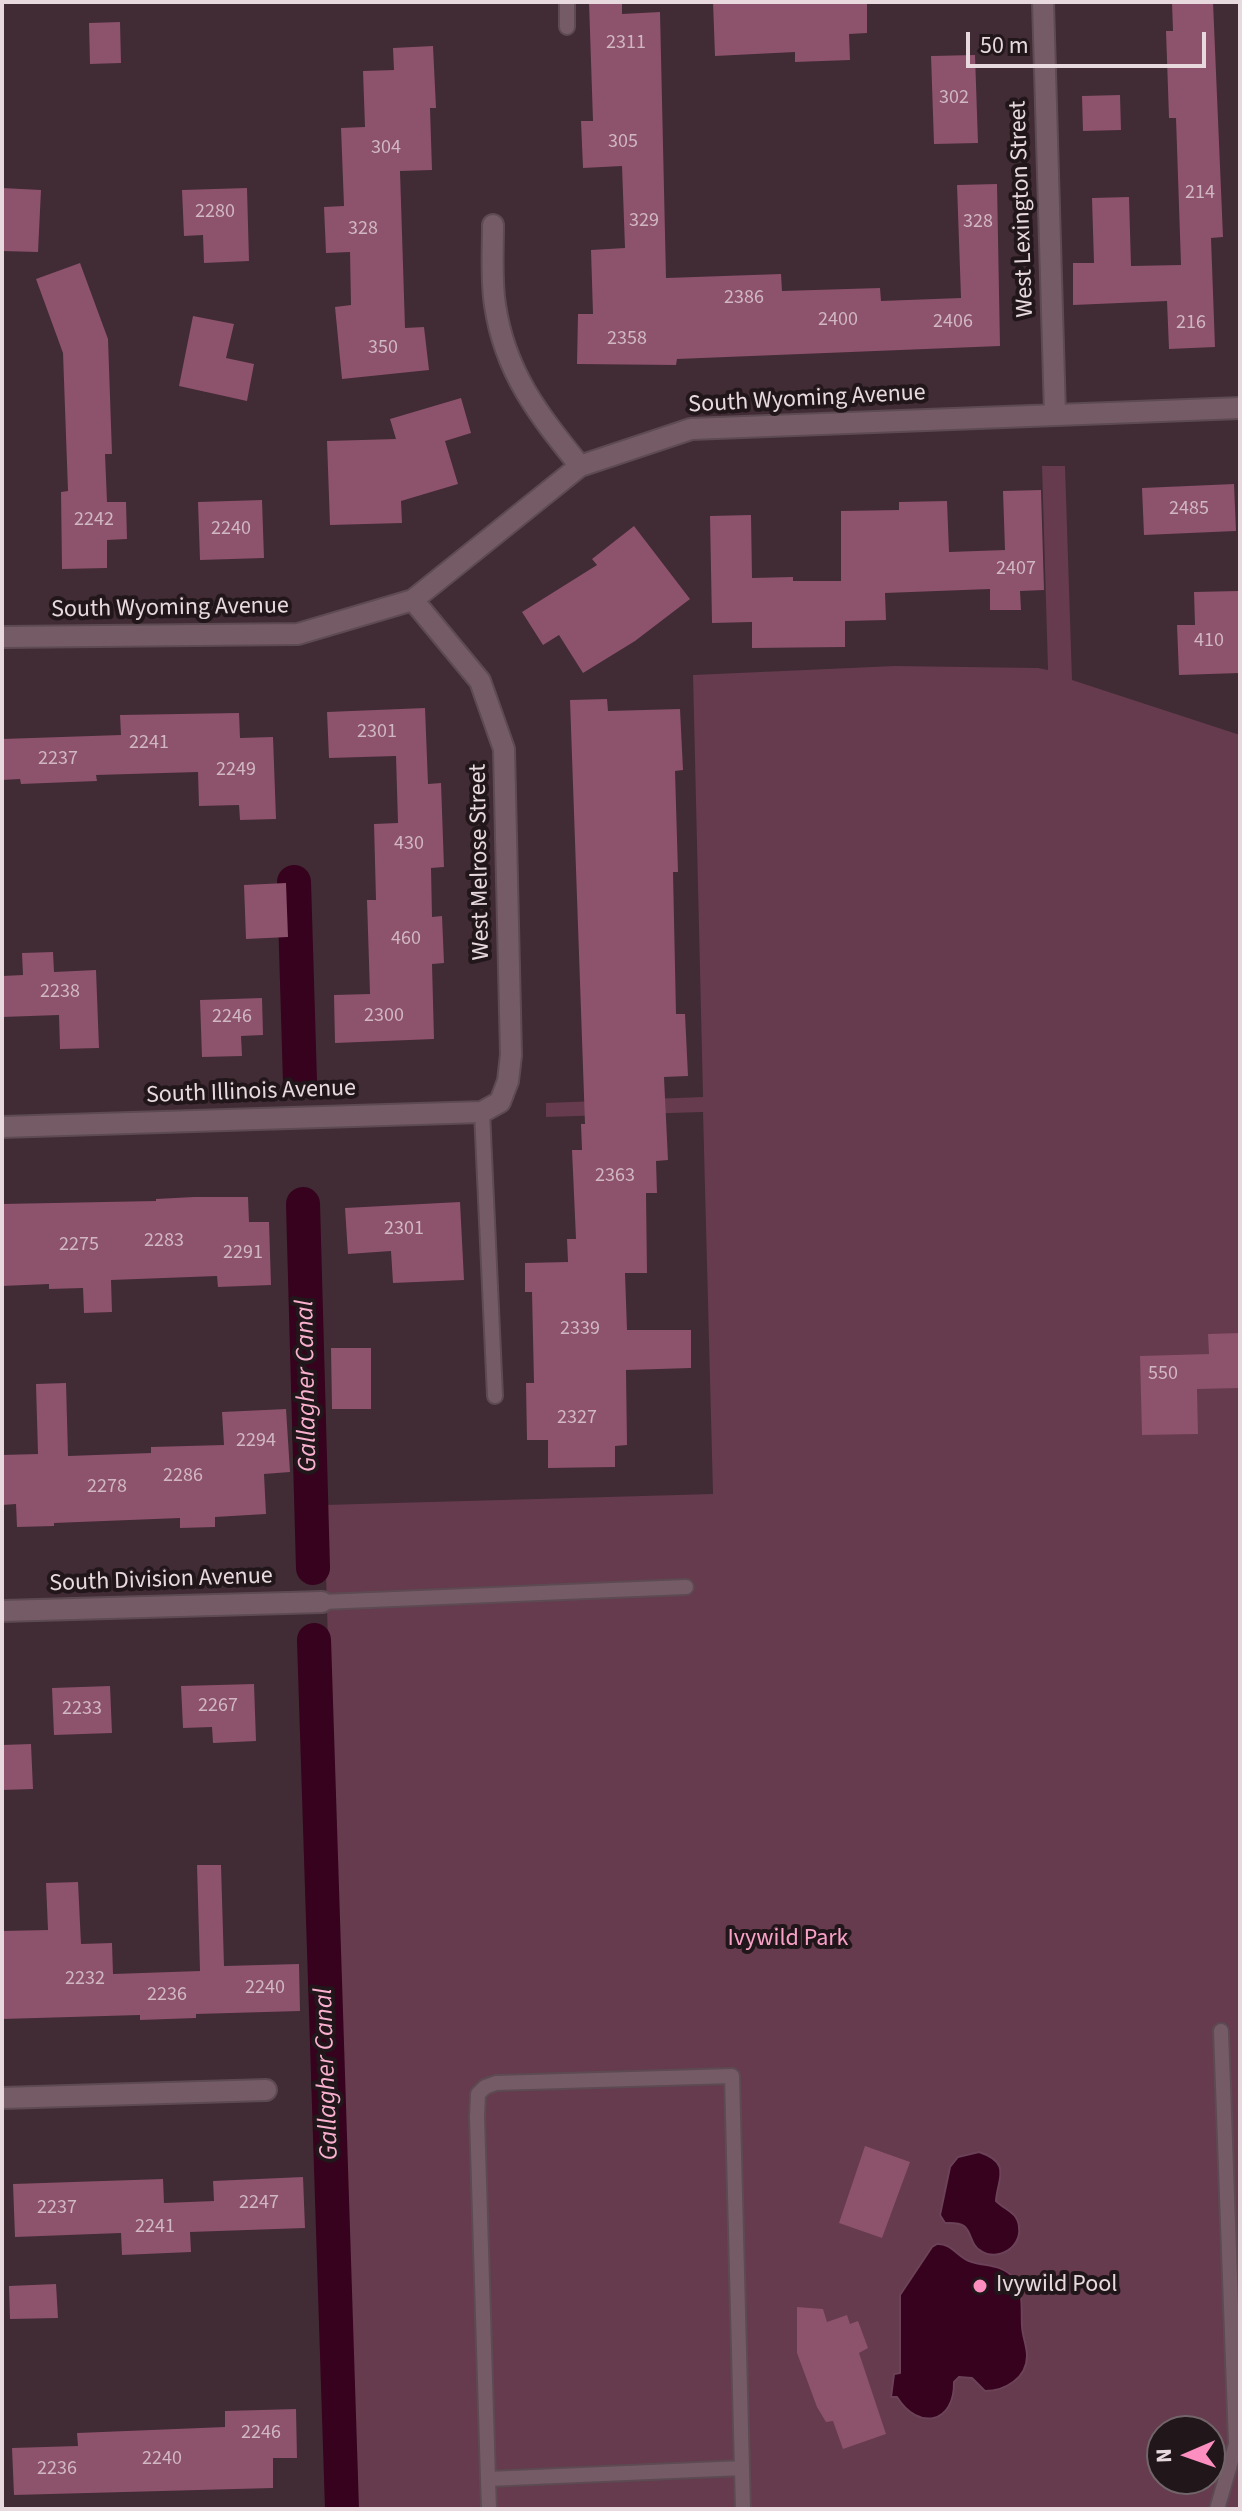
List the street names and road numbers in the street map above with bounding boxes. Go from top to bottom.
street label: West Lexington Street [1005,100,1041,318]
street label: South Wyoming Avenue [688,379,926,421]
street label: South Wyoming Avenue [51,593,289,625]
street label: West Melrose Street [465,763,497,961]
street label: South Illinois Avenue [145,1075,357,1111]
street label: South Division Avenue [49,1563,273,1599]

